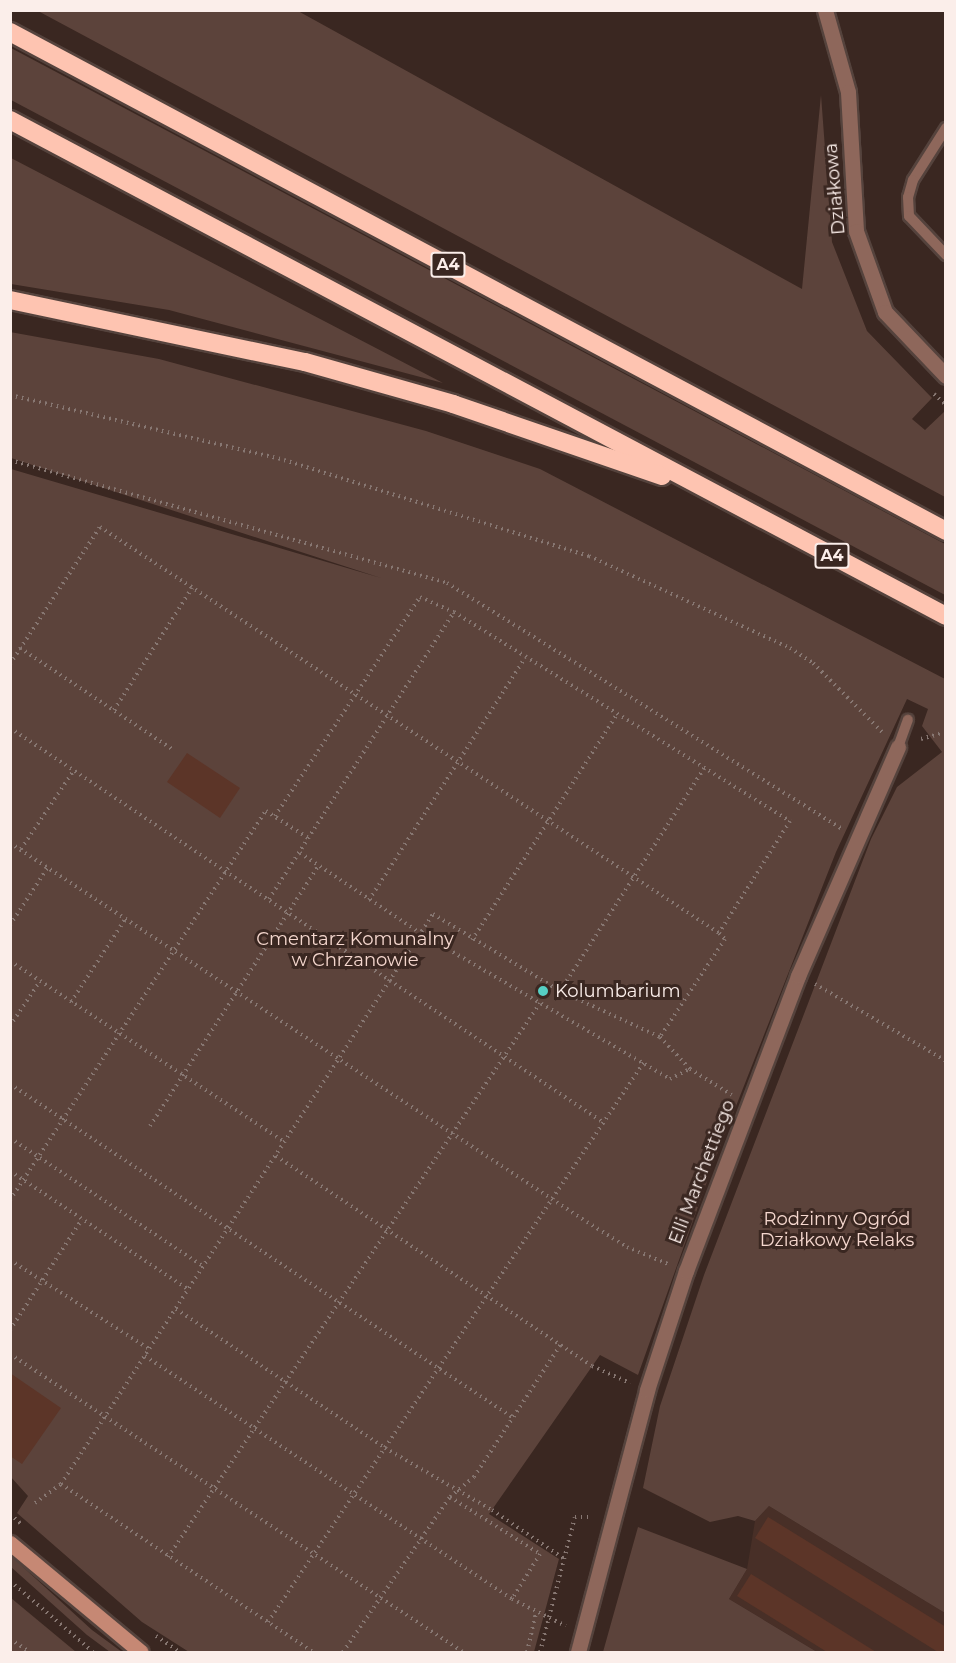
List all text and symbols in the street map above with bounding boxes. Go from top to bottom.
street label: Działkowa [820,142,850,236]
road number: A4 [430,252,466,278]
road number: A4 [814,543,850,569]
park label: Cmentarz Komunalny w Chrzanowie [256,929,454,972]
place label: Kolumbarium [555,980,681,1002]
marker: Kolumbarium [536,984,550,998]
street label: Elli Marchettiego [665,1097,739,1247]
park label: Rodzinny Ogród Działkowy Relaks [760,1209,914,1252]

